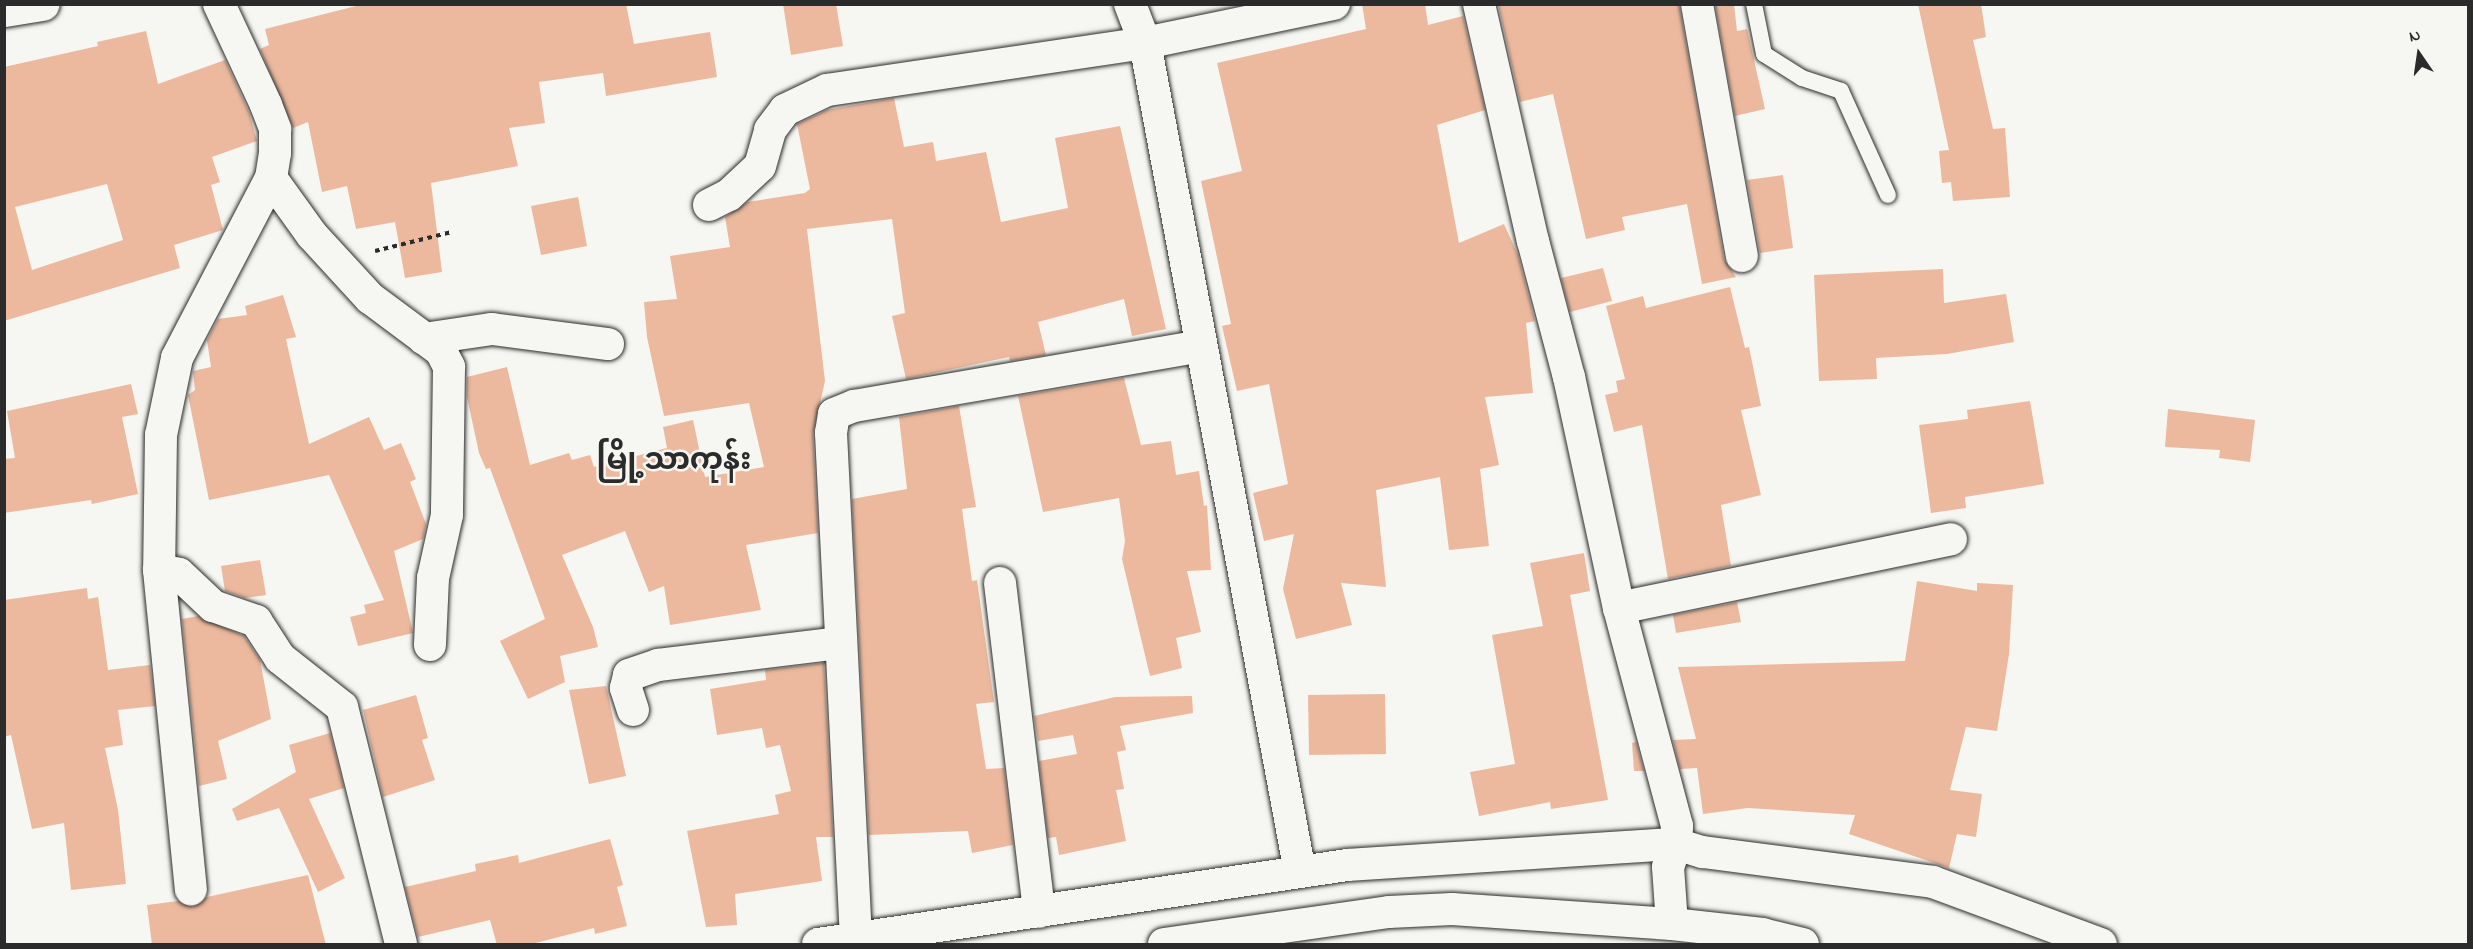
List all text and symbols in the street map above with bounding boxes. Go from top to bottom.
north arrow [2389,24,2449,84]
text: N [2407,24,2423,49]
district label: မြို့သာကုန်း [597,444,751,480]

